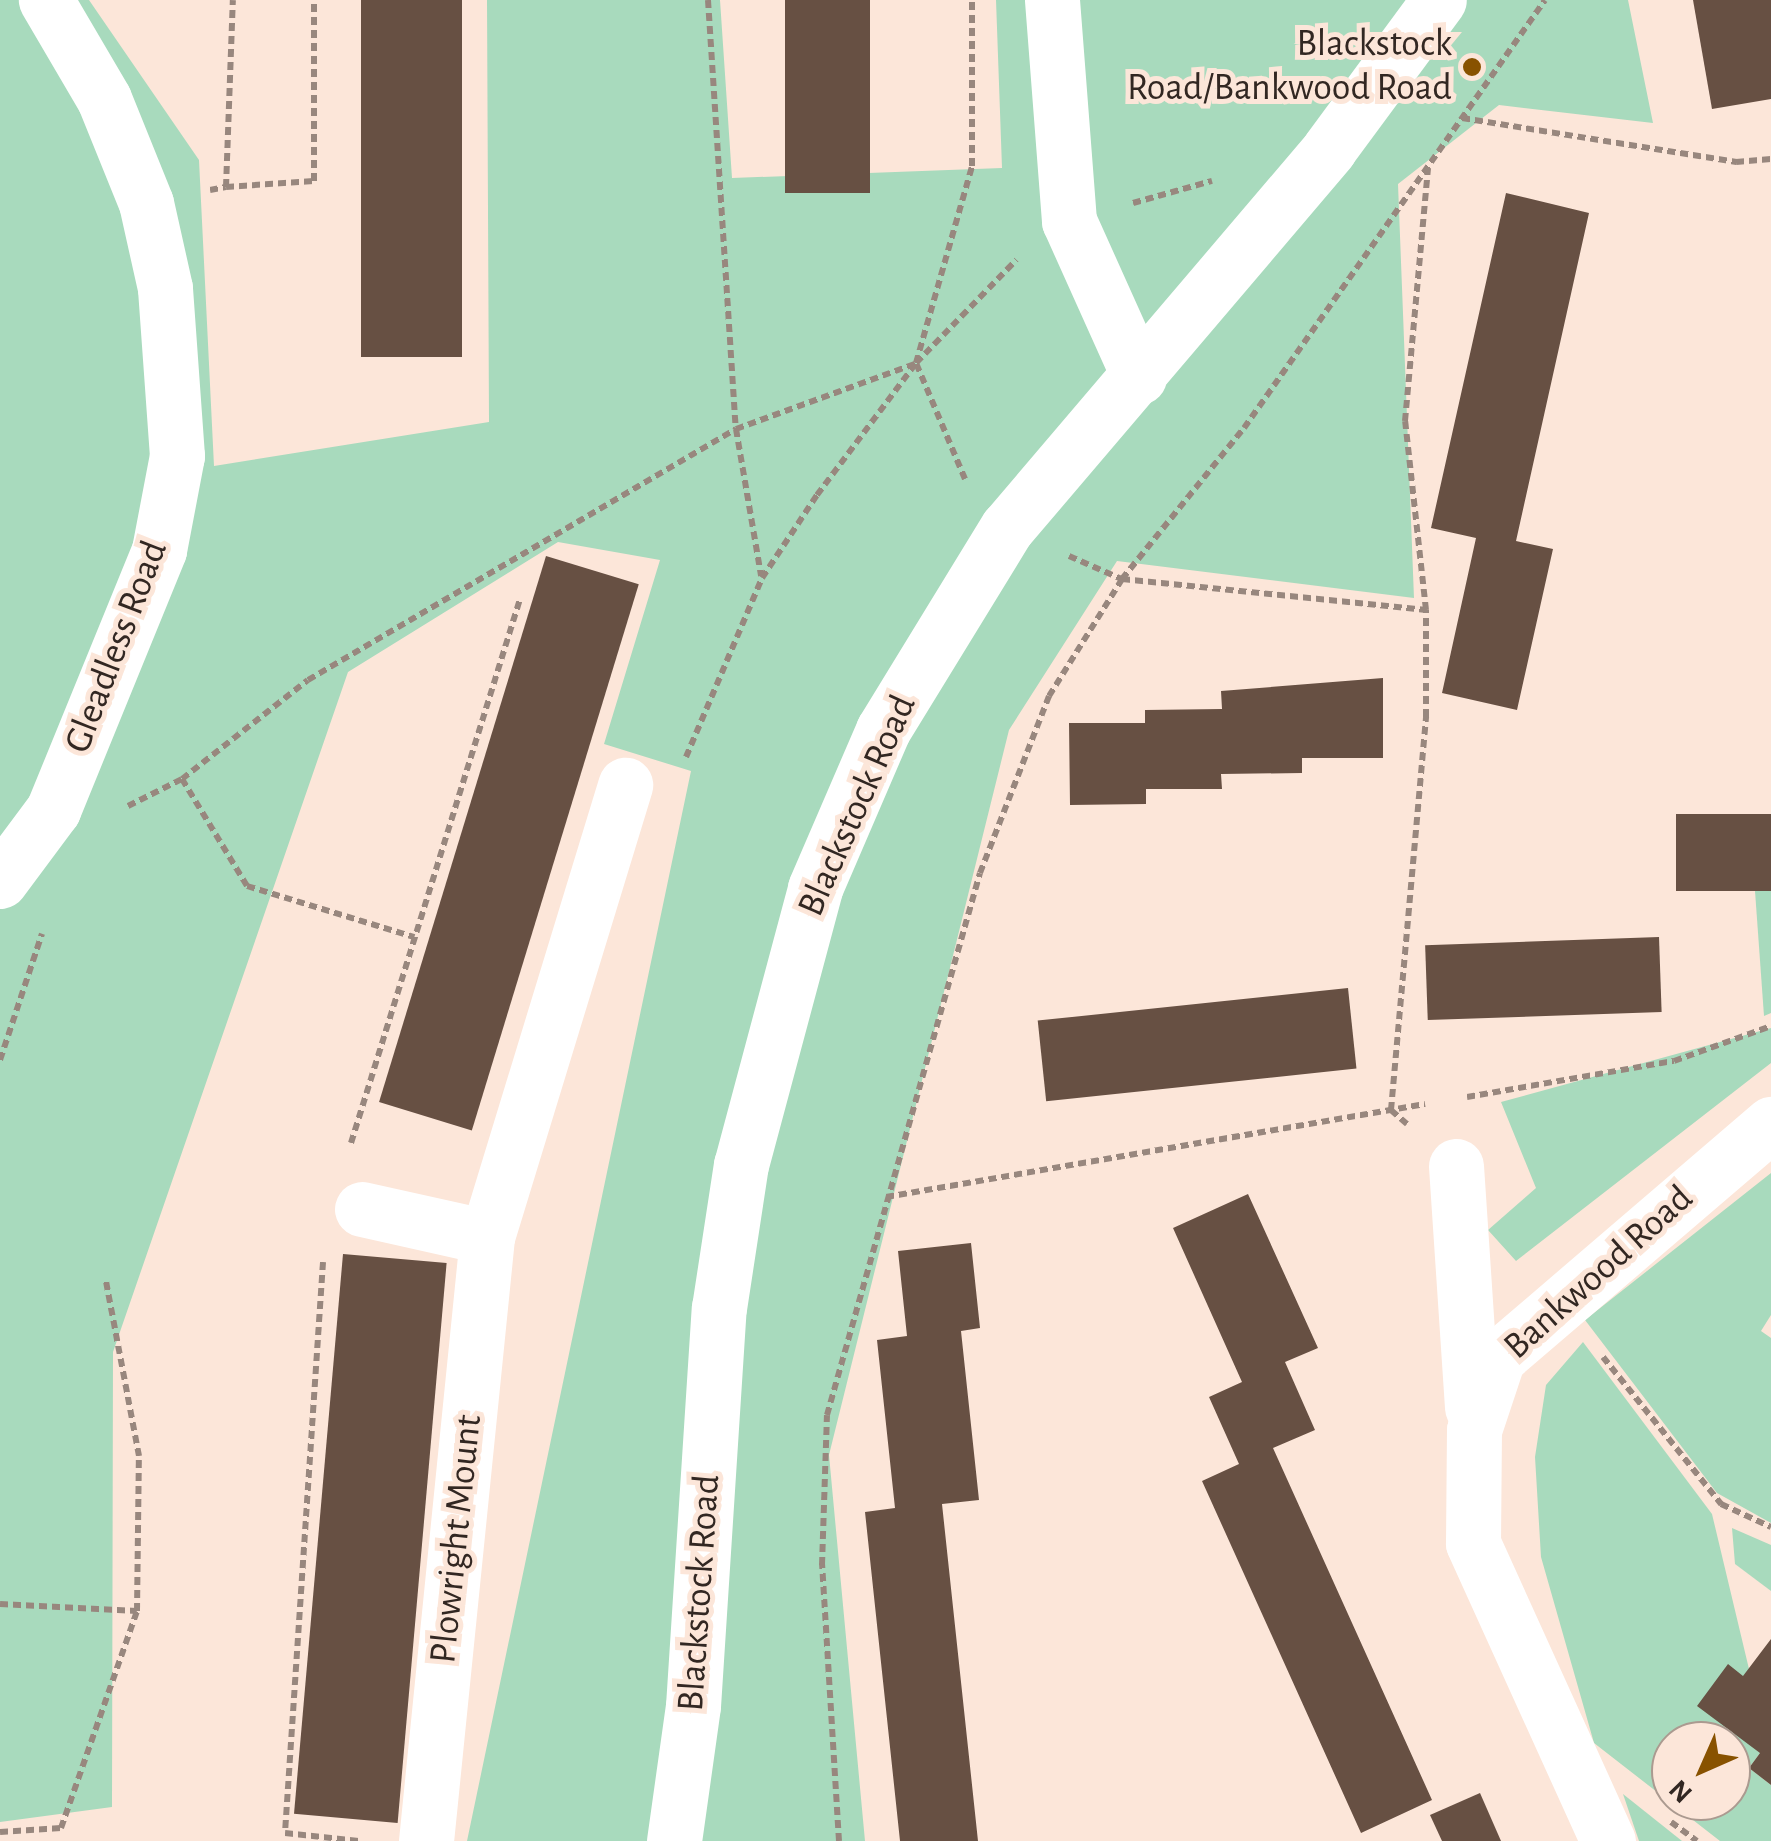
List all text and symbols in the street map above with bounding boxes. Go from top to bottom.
place label: Blackstock Road/Bankwood Road [1127,22,1452,111]
marker: Blackstock Road/Bankwood Road [1461,56,1483,78]
street label: Gleadless Road [56,535,178,759]
street label: Blackstock Road [789,688,927,924]
street label: Bankwood Road [1495,1176,1703,1370]
street label: Plowright Mount [421,1412,493,1666]
street label: Blackstock Road [669,1473,731,1713]
north arrow [1651,1721,1751,1821]
text: N [1664,1774,1698,1808]

